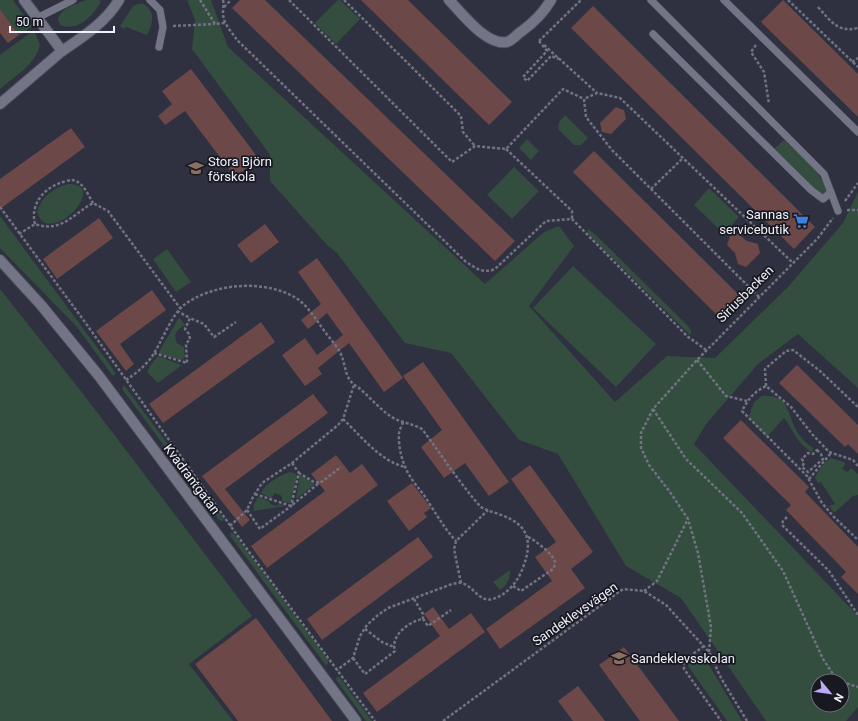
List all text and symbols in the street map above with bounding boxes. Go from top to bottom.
scale bar [10,8,114,34]
text: 50 m [16,15,43,29]
place label: Stora Björn förskola [208,154,272,184]
school or university icon: Stora Björn förskola [187,159,205,177]
place label: Sannas servicebutik [719,207,789,237]
supermarket icon: Sannas servicebutik [792,212,810,230]
street label: Siriusbacken [714,263,776,325]
street label: Kvadrantgatan [161,441,223,517]
street label: Sandeklevsvägen [530,579,620,649]
school or university icon: Sandeklevsskolan [610,649,628,667]
place label: Sandeklevsskolan [631,651,735,666]
north arrow [810,673,850,713]
text: N [831,691,846,704]

